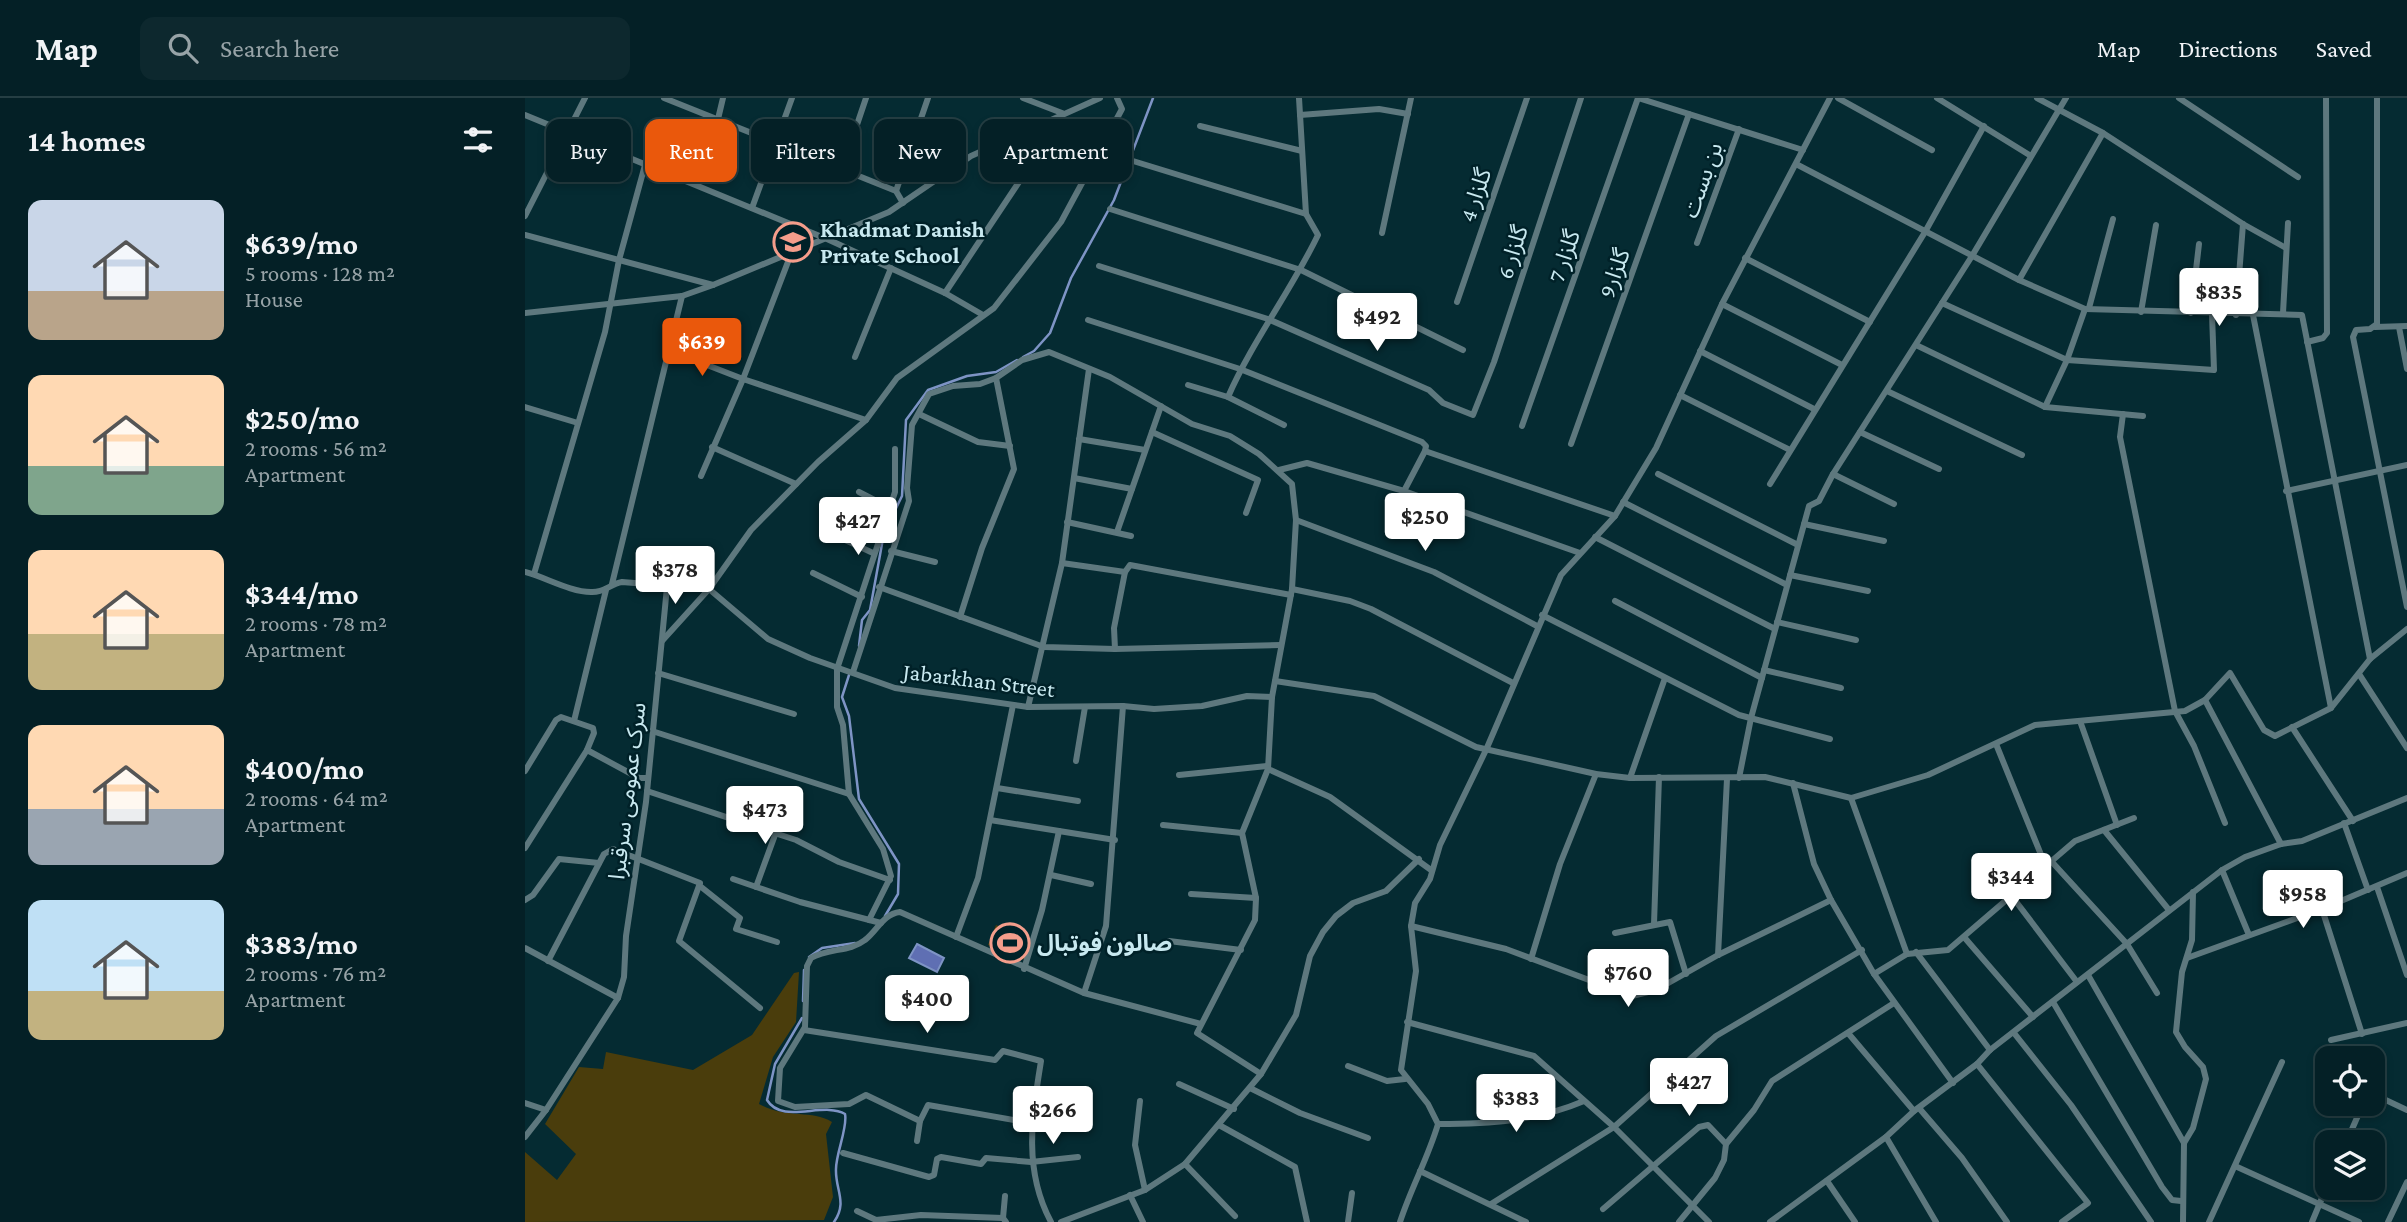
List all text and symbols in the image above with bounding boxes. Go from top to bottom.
search box [140,17,630,80]
icon: search [164,29,202,67]
text: Map [35,30,98,67]
text: Search here [220,34,339,63]
text: Map [2097,35,2141,62]
text: Directions [2179,35,2278,62]
text: Saved [2316,35,2372,62]
chip: Buy [546,119,631,182]
chip: Rent [645,119,737,182]
chip: Filters [751,119,860,182]
chip: New [874,119,966,182]
chip: Apartment [980,119,1132,182]
icon: filters [459,121,497,159]
text: 14 homes [28,124,146,157]
street label: بن بست [1676,139,1728,221]
street label: گلزار 4 [1454,164,1497,226]
place label: Khadmat Danish Private School [820,216,985,268]
school or university icon: Khadmat Danish Private School [772,221,814,263]
street label: گلزار 6 [1491,221,1534,282]
street label: گلزار 7 [1543,226,1586,286]
text: $639/mo [245,227,358,260]
icon: home [84,228,168,312]
street label: گلزار9 [1593,244,1636,302]
text: 5 rooms · 128 m² [245,260,395,286]
pin: $835 [2178,268,2260,328]
text: $835 [2195,278,2243,304]
text: House [245,286,303,312]
pin: $492 [1336,294,1418,353]
text: $492 [1353,303,1401,329]
pin: $639 [661,318,743,378]
text: $639 [678,328,726,354]
text: $250/mo [245,402,360,435]
icon: home [84,403,168,487]
text: 2 rooms · 56 m² [245,435,387,461]
text: Apartment [245,461,345,487]
pin: $250 [1384,494,1466,553]
pin: $427 [817,498,899,557]
text: $250 [1401,503,1449,529]
text: $427 [835,507,881,533]
pin: $378 [634,546,716,606]
text: $378 [652,556,698,582]
text: $344/mo [245,577,359,610]
icon: home [84,578,168,662]
text: 2 rooms · 78 m² [245,610,387,636]
text: Apartment [245,636,345,662]
street label: Jabarkhan Street [900,658,1057,702]
street label: سرک عمومی سرقبرا [603,701,652,881]
text: $400/mo [245,752,364,785]
icon: home [84,753,168,837]
text: 2 rooms · 64 m² [245,785,388,811]
pin: $473 [724,786,806,846]
text: $473 [742,796,788,822]
text: Apartment [245,811,345,837]
pin: $344 [1970,854,2052,913]
text: $344 [1987,863,2035,889]
pin: $958 [2262,870,2344,930]
text: $958 [2279,880,2327,906]
sports icon: صالون فوتبال [989,922,1031,964]
text: $383/mo [245,927,358,960]
icon: home [84,928,168,1012]
place label: صالون فوتبال [1037,930,1172,957]
pin: $760 [1587,950,1669,1009]
text: $760 [1604,959,1652,985]
text: 2 rooms · 76 m² [245,960,386,986]
pin: $400 [886,976,968,1035]
text: $400 [901,985,953,1011]
text: Apartment [245,986,345,1012]
map controls [2315,1046,2385,1200]
button: locate [2315,1046,2385,1116]
pin: $427 [1648,1058,1730,1118]
text: $427 [1666,1068,1712,1094]
pin: $383 [1475,1074,1557,1134]
text: $383 [1492,1084,1540,1110]
pin: $266 [1012,1086,1094,1146]
text: $266 [1029,1096,1077,1122]
button: layers [2315,1130,2385,1200]

